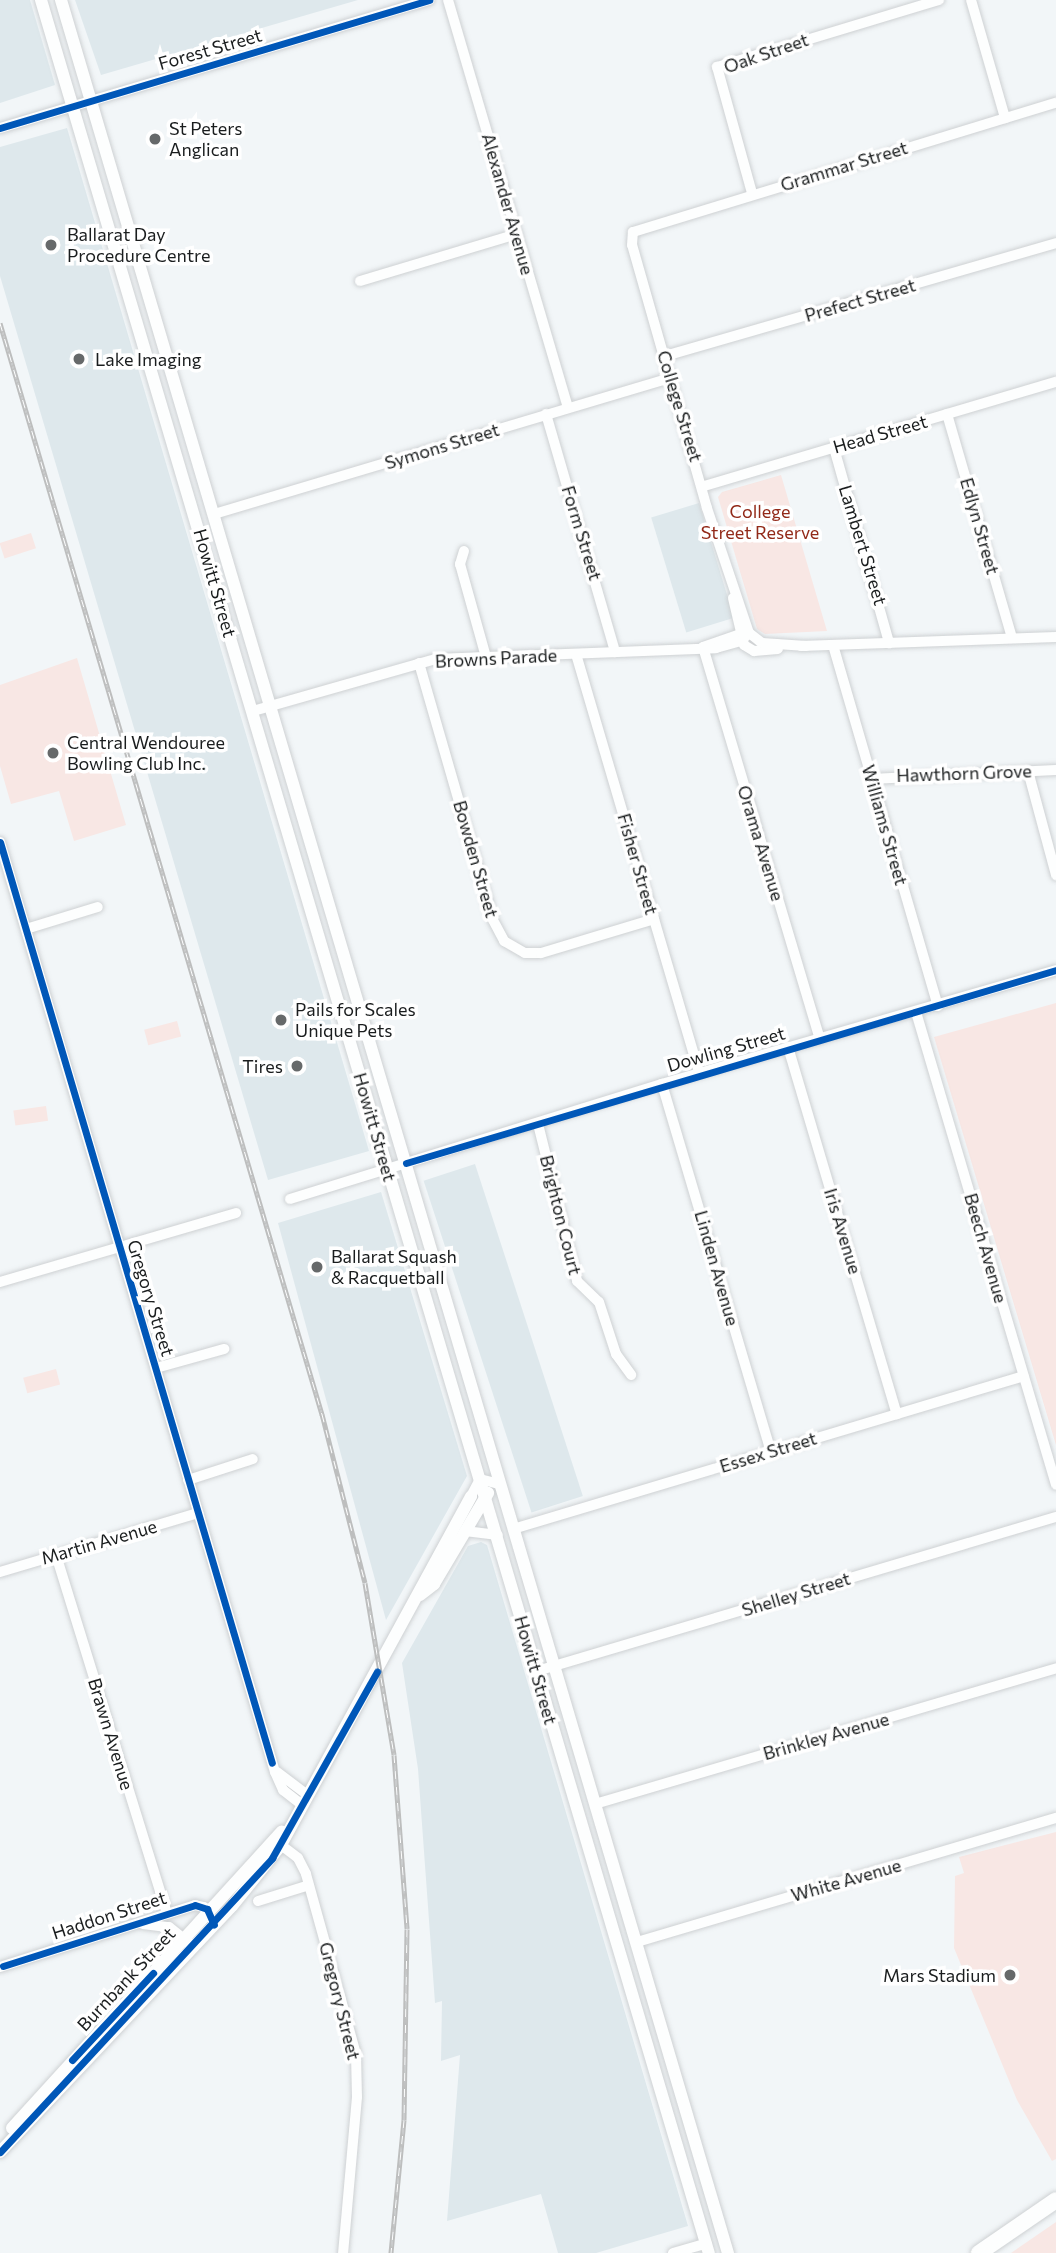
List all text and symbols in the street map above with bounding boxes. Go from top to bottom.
street label: Forest Street [156,24,264,74]
street label: Oak Street [721,28,811,78]
place label: St Peters Anglican [169,118,242,160]
marker: St Peters Anglican [147,131,163,147]
street label: Alexander Avenue [477,131,539,277]
street label: Grammar Street [778,136,910,196]
place label: Ballarat Day Procedure Centre [67,224,210,266]
marker: Ballarat Day Procedure Centre [41,235,61,255]
street label: Prefect Street [802,274,918,326]
place label: Lake Imaging [95,348,202,370]
street label: College Street [653,348,707,464]
marker: Lake Imaging [69,349,89,369]
street label: Head Street [830,410,930,458]
street label: Symons Street [382,418,502,474]
street label: Edlyn Street [956,475,1004,577]
street label: Lambert Street [834,482,892,608]
street label: Form Street [557,483,607,583]
park label: College Street Reserve [701,501,819,544]
street label: Howitt Street [189,526,241,640]
street label: Browns Parade [434,644,558,672]
place label: Central Wendouree Bowling Club Inc. [67,732,225,774]
marker: Central Wendouree Bowling Club Inc. [45,745,61,761]
street label: Hawthorn Grove [896,760,1032,786]
street label: Williams Street [857,762,913,888]
street label: Orama Avenue [733,783,789,903]
street label: Bowden Street [449,798,503,920]
street label: Fisher Street [613,811,663,917]
place label: Pails for Scales Unique Pets [295,999,416,1042]
marker: Pails for Scales Unique Pets [273,1012,289,1028]
street label: Dowling Street [665,1022,787,1076]
place label: Tires [242,1055,283,1077]
marker: Tires [289,1058,305,1074]
street label: Howitt Street [349,1070,401,1184]
street label: Brighton Court [536,1153,586,1277]
street label: Iris Avenue [820,1186,866,1276]
street label: Beech Avenue [960,1191,1012,1305]
street label: Linden Avenue [690,1208,744,1328]
street label: Gregory Street [123,1237,179,1359]
place label: Ballarat Squash & Racquetball [331,1246,457,1288]
marker: Ballarat Squash & Racquetball [309,1259,325,1275]
street label: Essex Street [717,1427,819,1477]
street label: Martin Avenue [39,1515,159,1569]
street label: Shelley Street [739,1567,853,1621]
street label: Howitt Street [510,1613,562,1727]
street label: Brawn Avenue [84,1675,138,1793]
street label: Brinkley Avenue [760,1708,892,1764]
street label: White Avenue [788,1854,904,1906]
street label: Haddon Street [49,1886,169,1944]
street label: Burnbank Street [73,1923,179,2035]
street label: Gregory Street [315,1940,365,2062]
place label: Mars Stadium [883,1964,996,1986]
marker: Mars Stadium [1002,1967,1018,1983]

